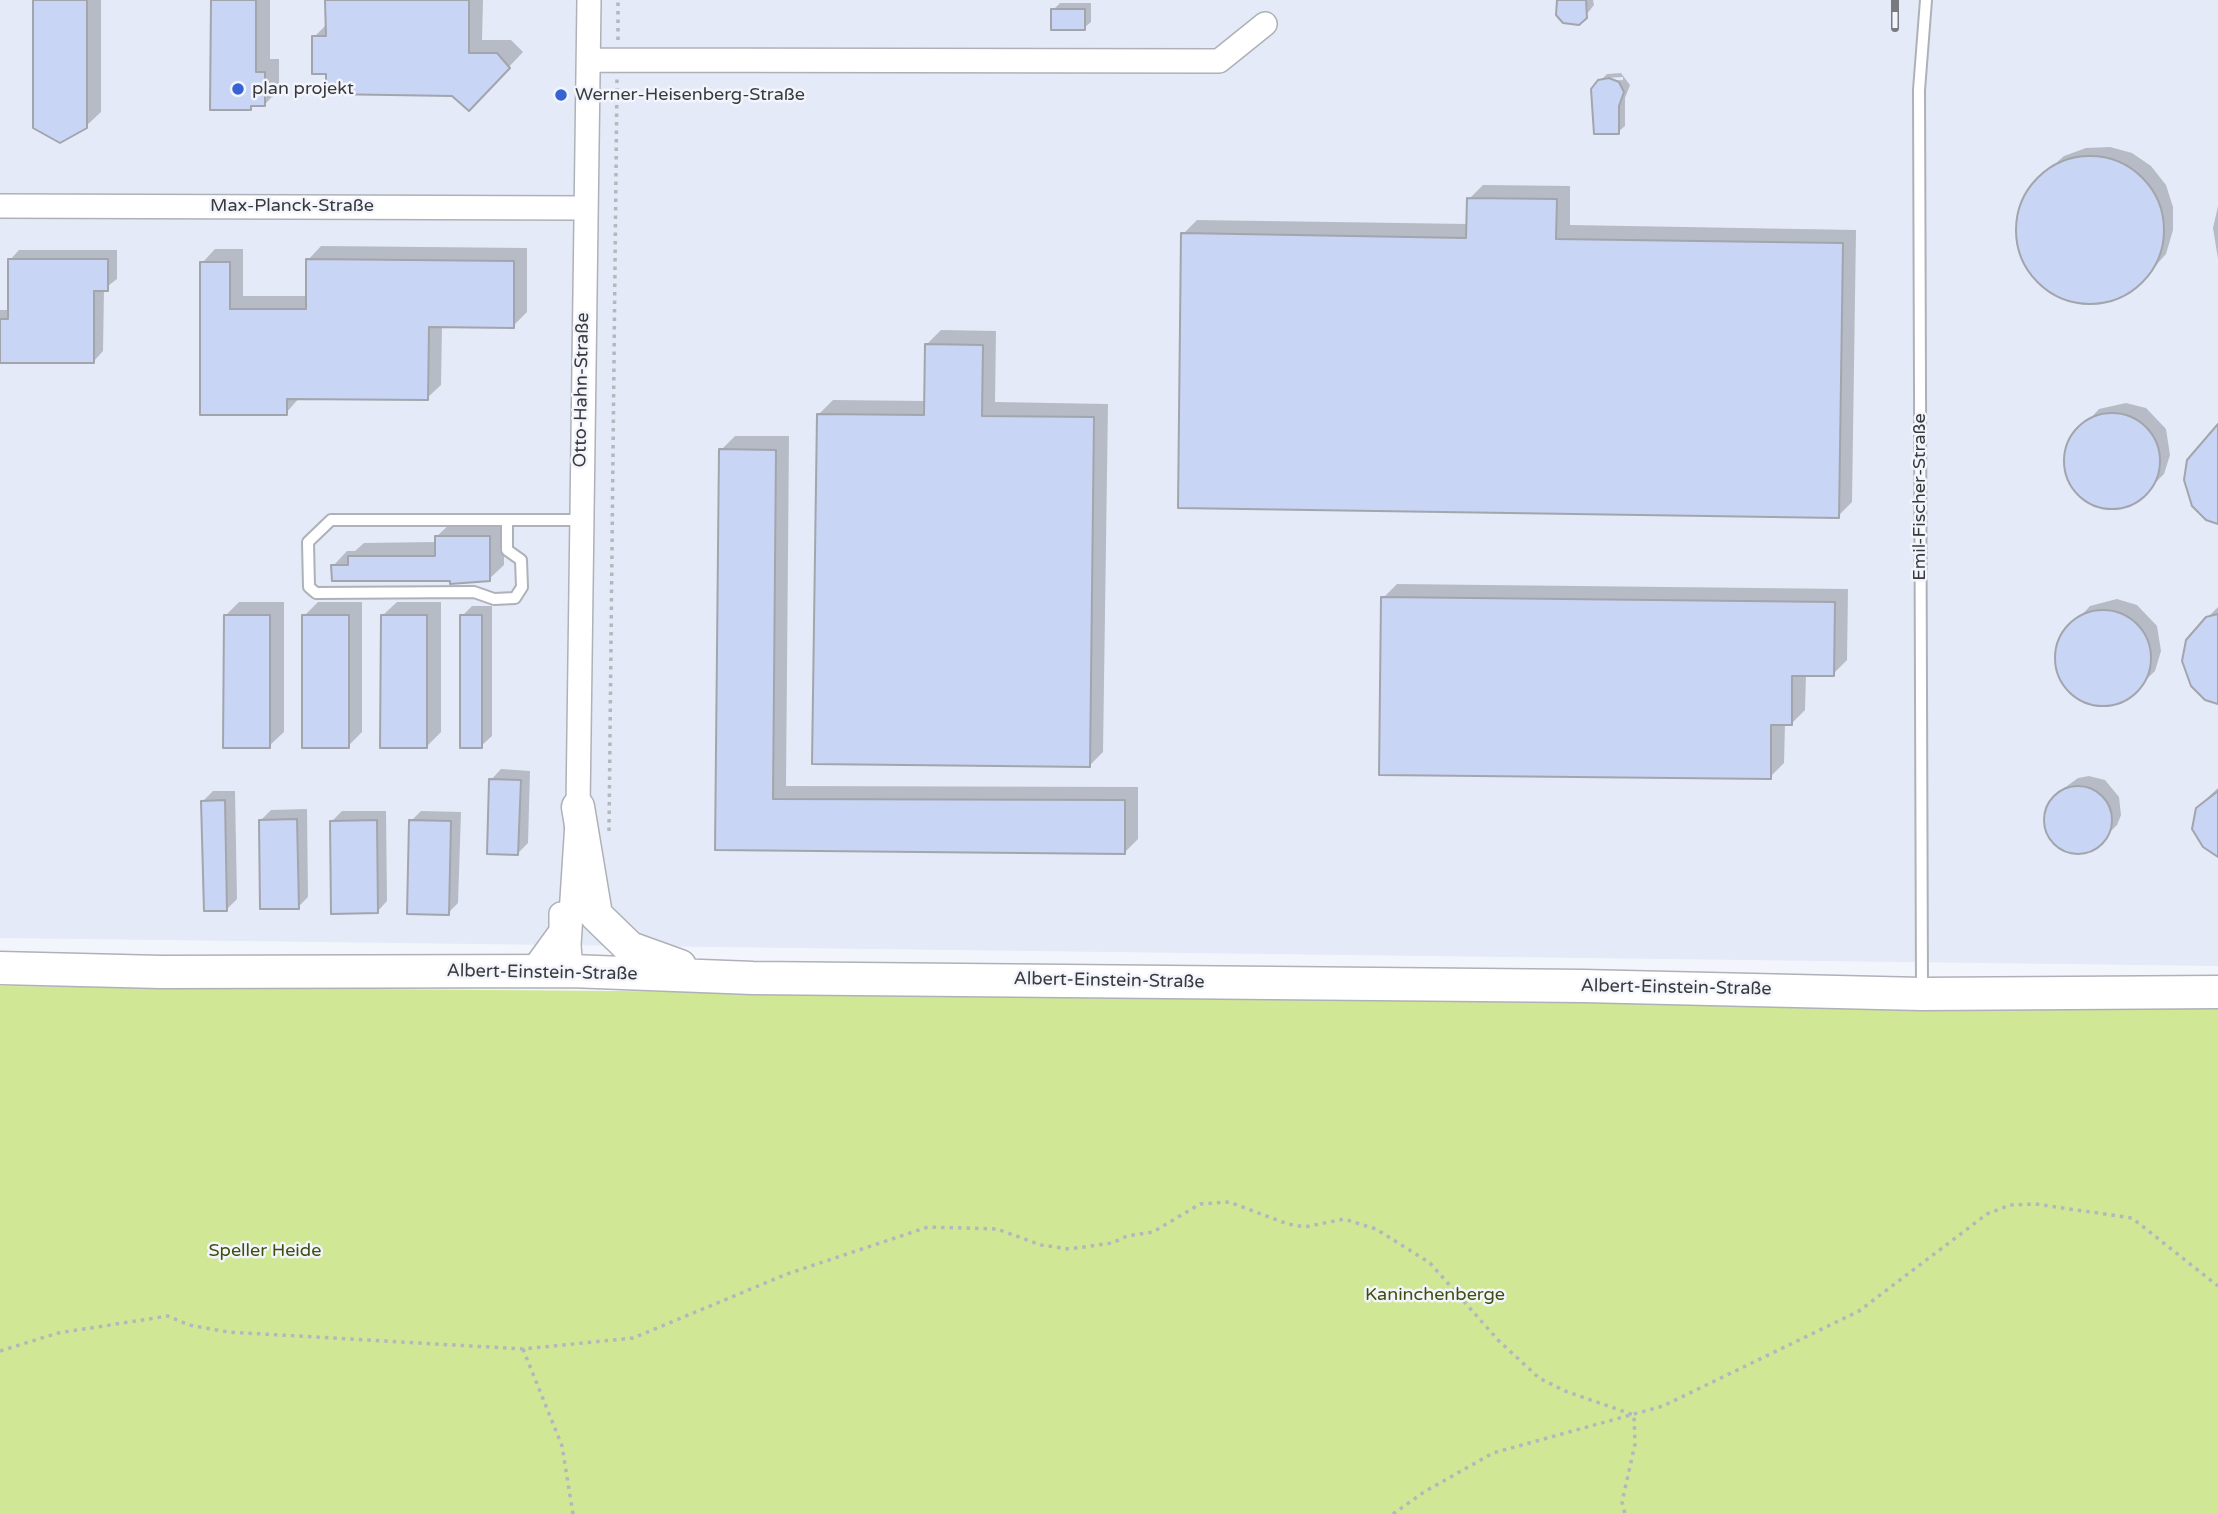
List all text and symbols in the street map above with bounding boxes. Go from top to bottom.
place label: plan projekt [252,78,354,100]
marker: plan projekt [230,81,246,97]
place label: Werner-Heisenberg-Straße [575,84,805,106]
marker: Werner-Heisenberg-Straße [553,87,569,103]
street label: Max-Planck-Straße [210,195,374,217]
street label: Otto-Hahn-Straße [570,312,594,468]
street label: Emil-Fischer-Straße [1909,413,1931,581]
street label: Albert-Einstein-Straße [446,961,638,985]
street label: Albert-Einstein-Straße [1013,969,1205,993]
street label: Albert-Einstein-Straße [1580,976,1772,1000]
park label: Speller Heide [209,1240,321,1262]
park label: Kaninchenberge [1365,1284,1505,1306]

